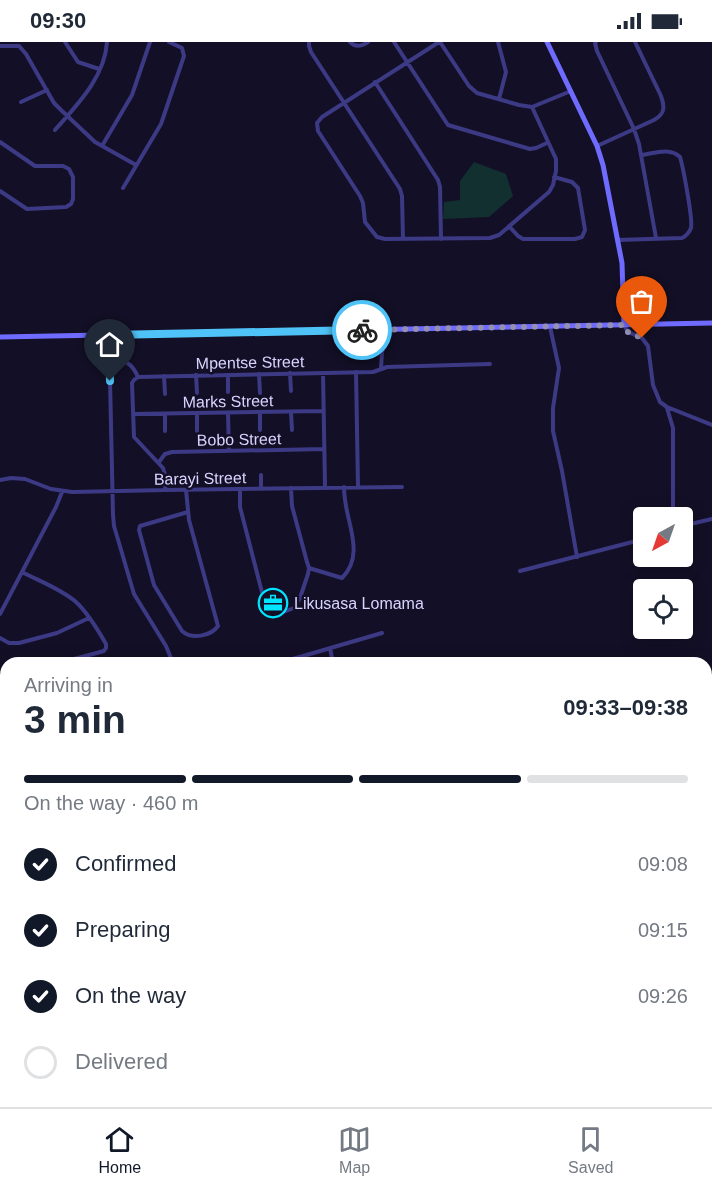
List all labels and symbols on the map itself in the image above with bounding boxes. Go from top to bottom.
pin [616,276,667,338]
courier [332,300,392,360]
pin [84,319,135,381]
street label: Mpentse Street [196,353,305,372]
street label: Marks Street [183,392,274,411]
street label: Bobo Street [197,430,282,449]
street label: Barayi Street [154,469,247,488]
north arrow [633,507,693,567]
office icon: Likusasa Lomama [257,587,289,619]
place label: Likusasa Lomama [294,595,424,612]

